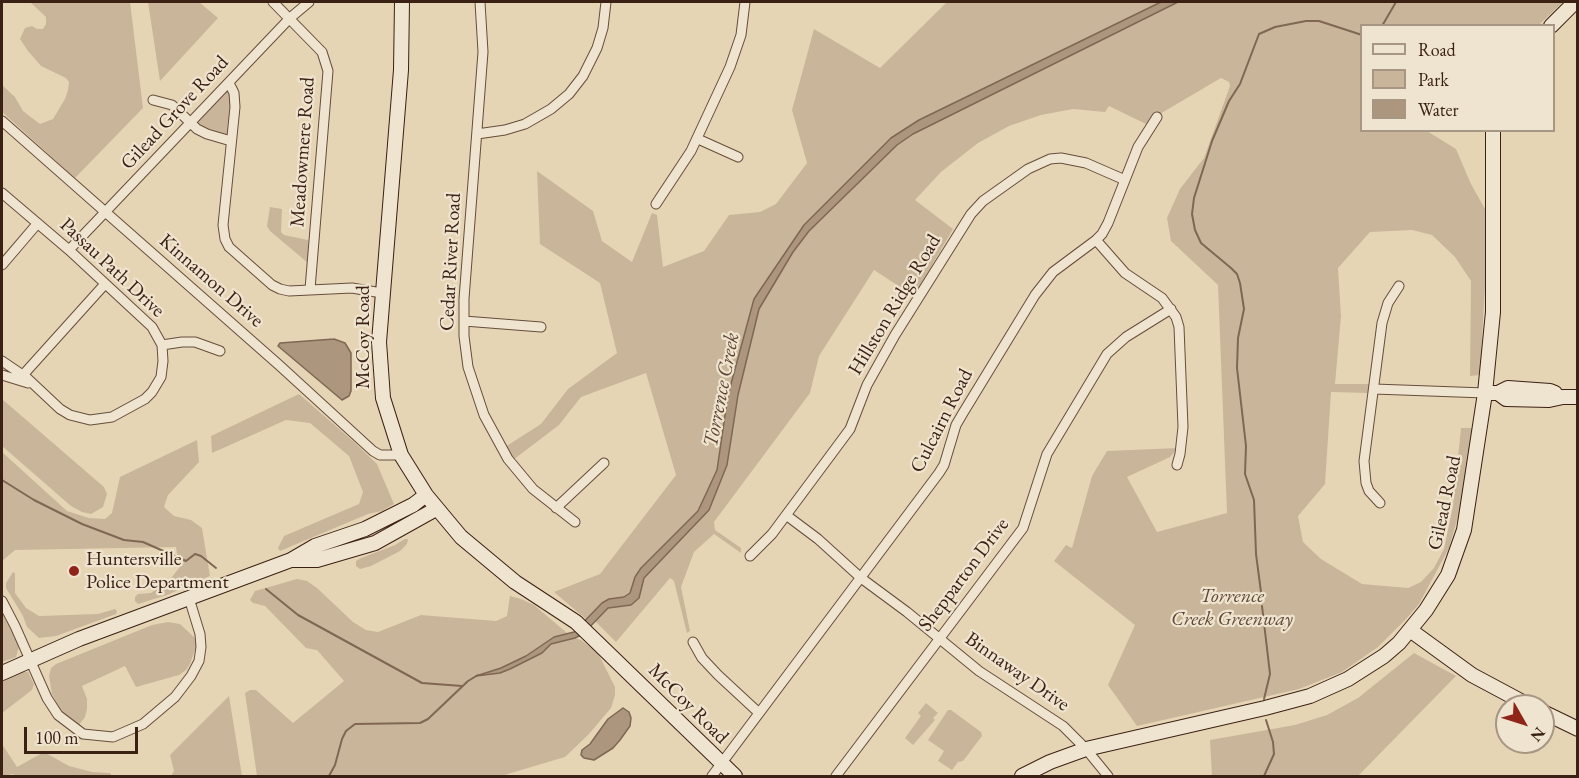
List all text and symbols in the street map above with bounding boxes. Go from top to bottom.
legend [1360,24,1555,132]
text: Road [1418,38,1456,61]
street label: Gilead Grove Road [116,51,234,175]
text: Park [1418,68,1449,91]
street label: Meadowmere Road [286,76,320,228]
text: Water [1418,98,1459,121]
street label: Cedar River Road [435,192,467,332]
street label: Passau Path Drive [55,213,169,323]
street label: Kinnamon Drive [154,229,268,333]
street label: Hillston Ridge Road [844,230,946,380]
street label: McCoy Road [352,285,376,389]
water label: Torrence Creek [699,331,745,449]
street label: Culcairn Road [906,365,978,477]
street label: Gilead Road [1423,454,1467,552]
street label: Shepparton Drive [914,514,1014,636]
place label: Huntersville Police Department [86,548,229,595]
marker: Huntersville Police Department [67,564,81,578]
park label: Torrence Creek Greenway [1171,585,1293,632]
street label: Binnaway Drive [960,627,1074,717]
street label: McCoy Road [643,659,733,749]
north arrow [1495,694,1555,754]
scale bar [27,715,141,753]
text: N [1526,723,1550,746]
text: 100 m [35,726,79,749]

